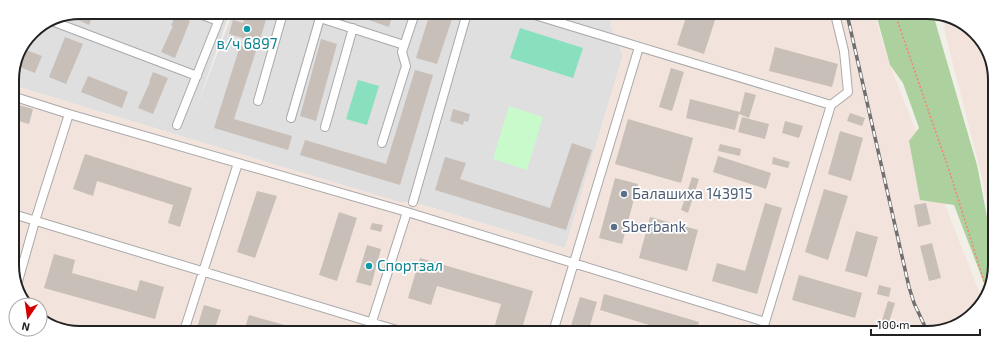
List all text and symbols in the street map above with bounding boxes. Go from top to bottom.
marker: в/ч 6897 [242,24,252,34]
place label: в/ч 6897 [217,34,278,52]
place label: Балашиха 143915 [632,184,753,202]
marker: Балашиха 143915 [619,189,629,199]
place label: Sberbank [622,217,687,235]
marker: Sberbank [609,222,619,232]
place label: Спортзал [377,256,443,274]
marker: Спортзал [364,261,374,271]
north arrow [8,297,48,337]
scale bar [871,311,980,337]
text: 100 m [877,317,909,331]
text: N [20,320,31,334]

